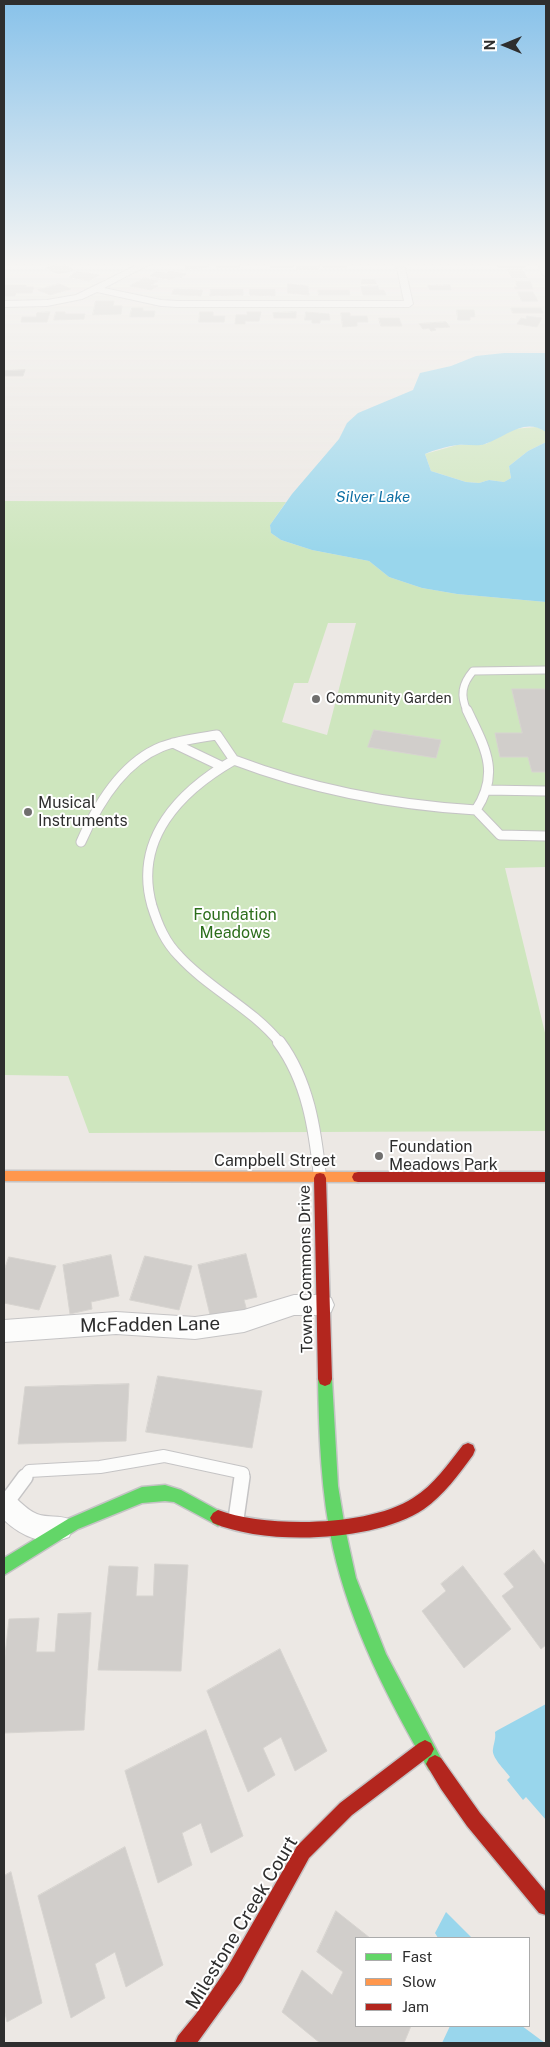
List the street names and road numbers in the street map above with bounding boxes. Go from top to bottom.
street label: Campbell Street [214,1151,336,1171]
street label: Towne Commons Drive [295,1185,317,1353]
street label: McFadden Lane [80,1312,220,1338]
street label: Milestone Creek Court [181,1832,303,2014]

